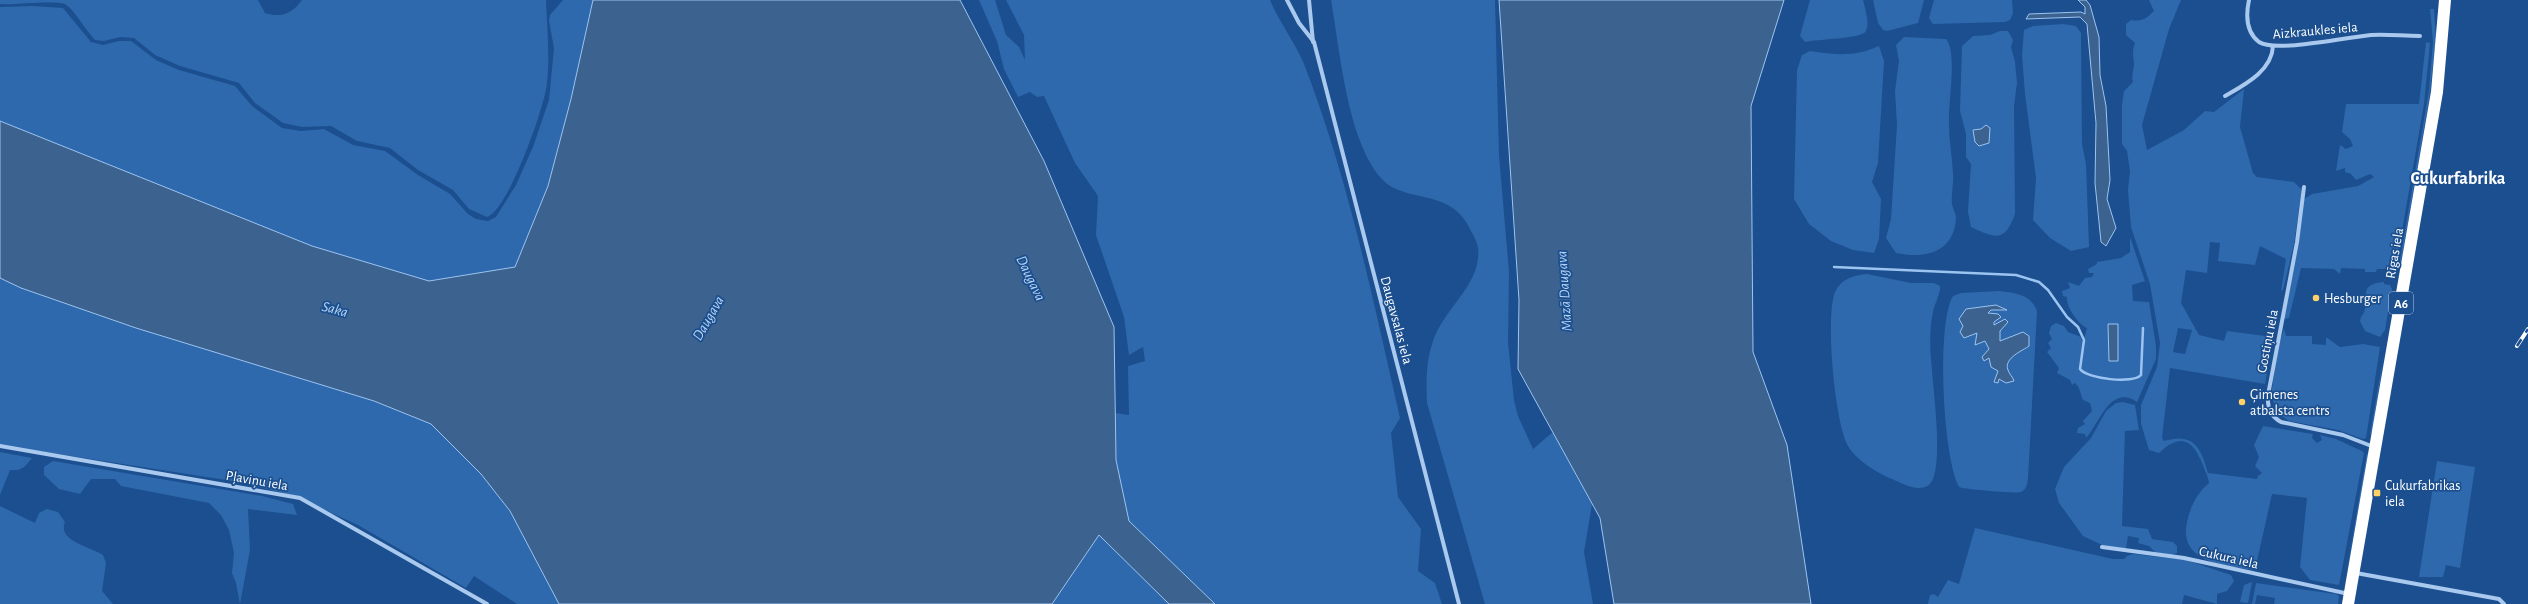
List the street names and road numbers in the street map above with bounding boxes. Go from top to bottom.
street label: Aizkraukles iela [2272,20,2359,42]
street label: Rīgas iela [2384,226,2406,280]
street label: Daugavsalas iela [1378,275,1415,366]
road number: A6 [2389,292,2413,314]
street label: Gostiņu iela [2255,308,2282,374]
street label: Pļaviņu iela [225,469,289,494]
street label: Cukura iela [2198,544,2260,572]

